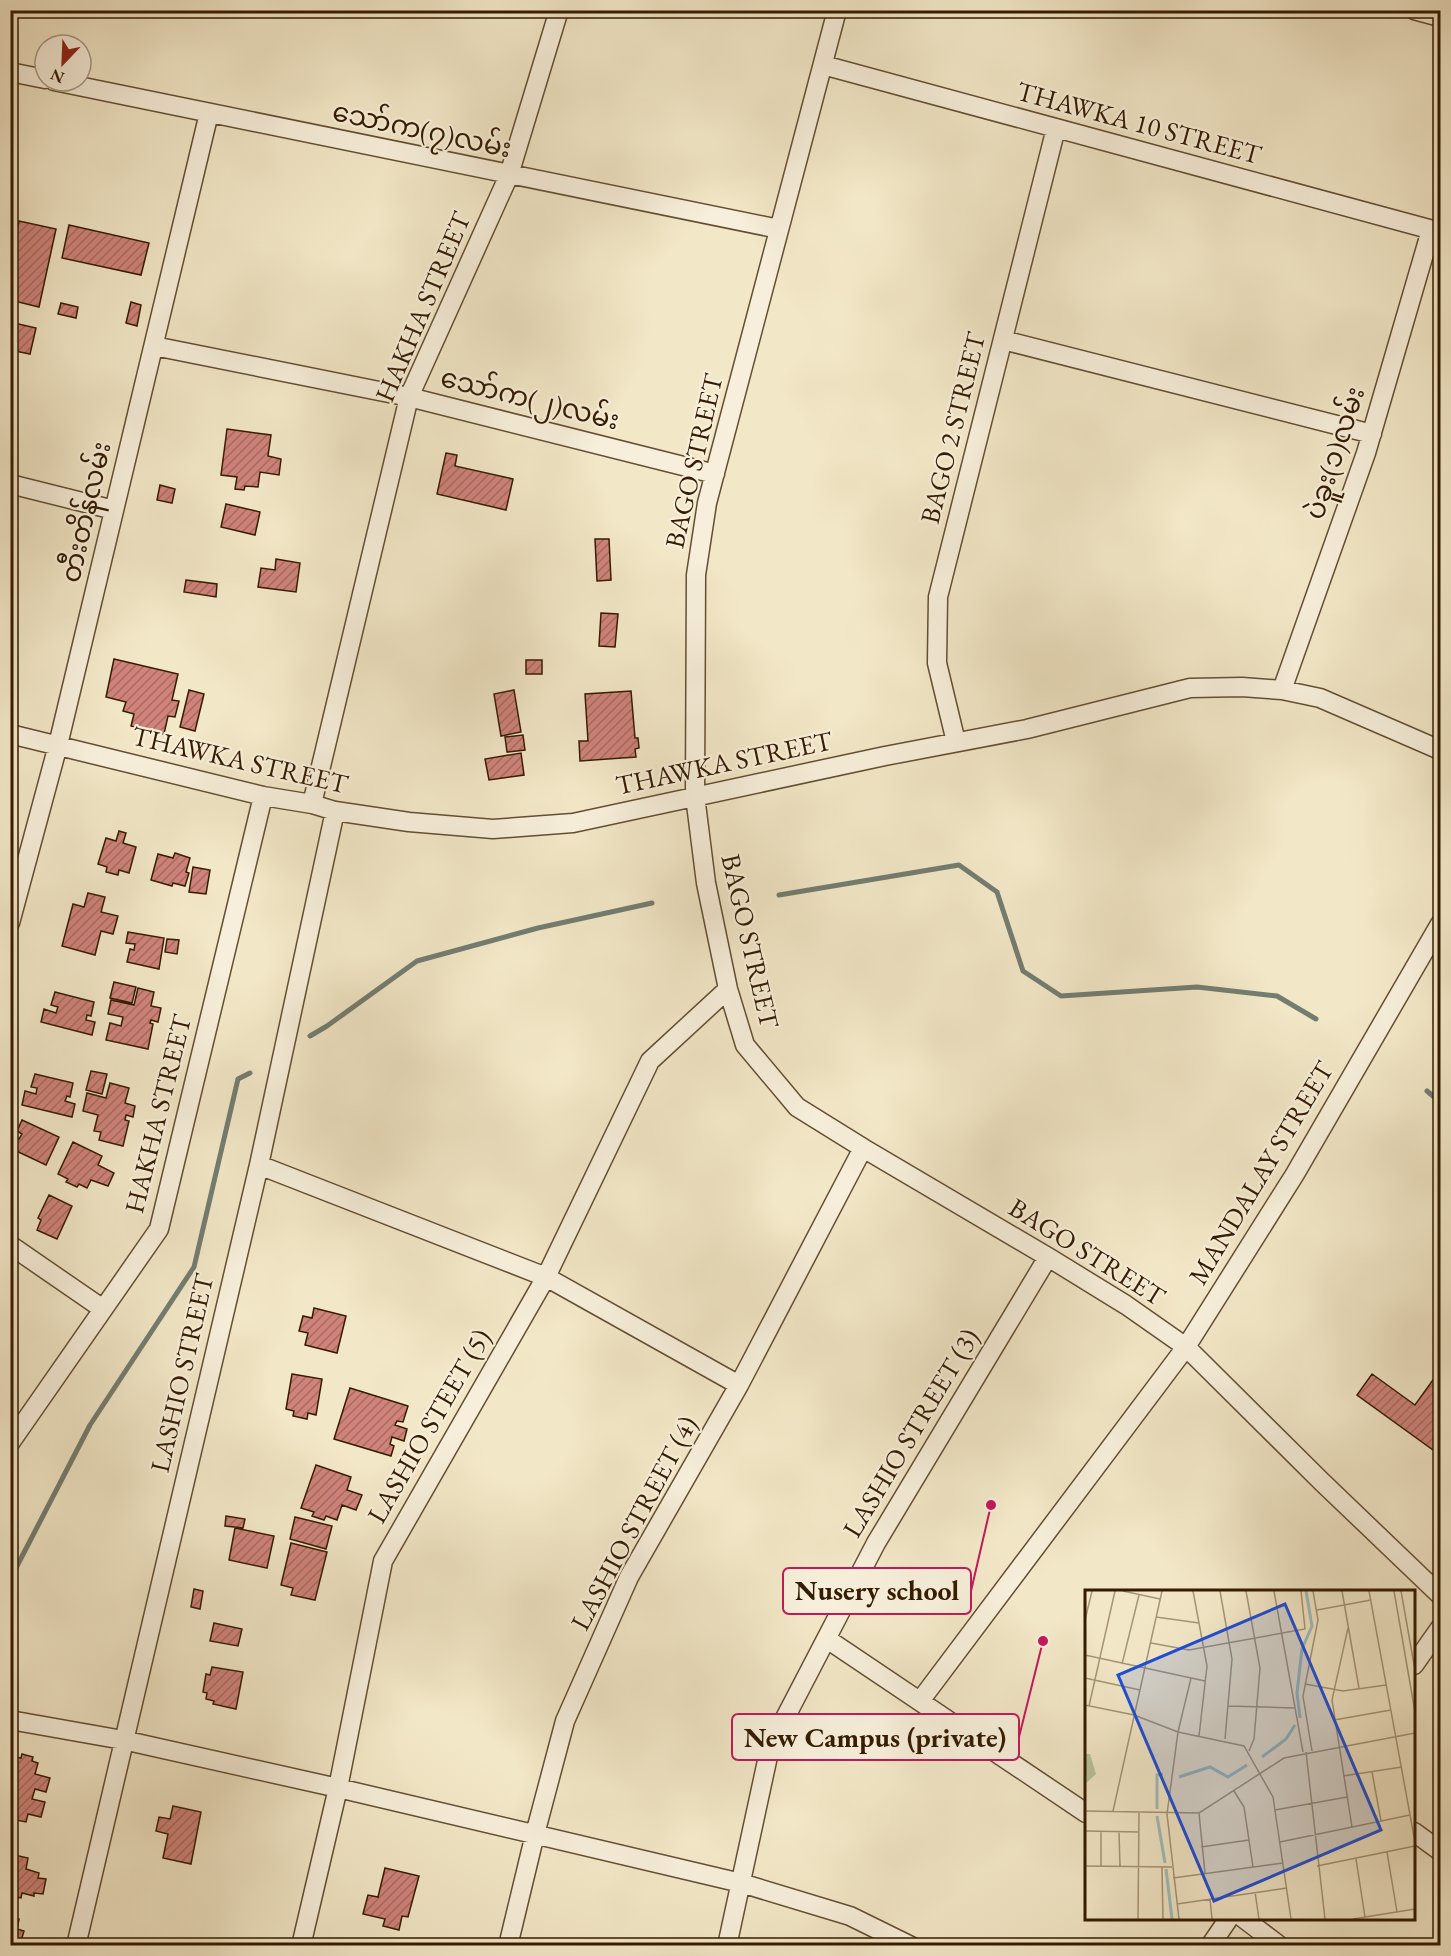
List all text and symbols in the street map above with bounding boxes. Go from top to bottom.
north arrow [33,33,93,93]
text: N [47,64,67,89]
street label: THAWKA 10 STREET [1013,73,1266,172]
street label: သော်က(၇)လမ်း [328,92,515,170]
street label: HAKHA STREET [367,206,479,407]
street label: BAGO 2 STREET [912,328,993,527]
street label: သော်က(၂)လမ်း [436,358,623,442]
street label: BAGO STREET [656,369,731,551]
street label: ပဲခူး(၁)လမ်း [1296,382,1377,525]
street label: တီးတိန်လမ်း [51,438,124,587]
street label: THAWKA STREET [129,718,352,802]
street label: THAWKA STREET [612,722,836,803]
street label: BAGO STREET [713,850,788,1032]
street label: HAKHA STREET [116,1010,199,1217]
street label: MANDALAY STREET [1180,1054,1342,1291]
street label: BAGO STREET [1003,1190,1173,1314]
street label: LASHIO STREET [142,1269,222,1475]
street label: LASHIO STEET (5) [359,1322,498,1529]
street label: LASHIO STREET (3) [834,1322,987,1544]
street label: LASHIO STREET (4) [562,1410,705,1636]
callout: Nusery school [783,1568,971,1614]
text: Nusery school [795,1572,959,1608]
inset map [1085,1590,1415,1920]
callout: New Campus (private) [732,1714,1019,1760]
text: New Campus (private) [744,1719,1006,1755]

